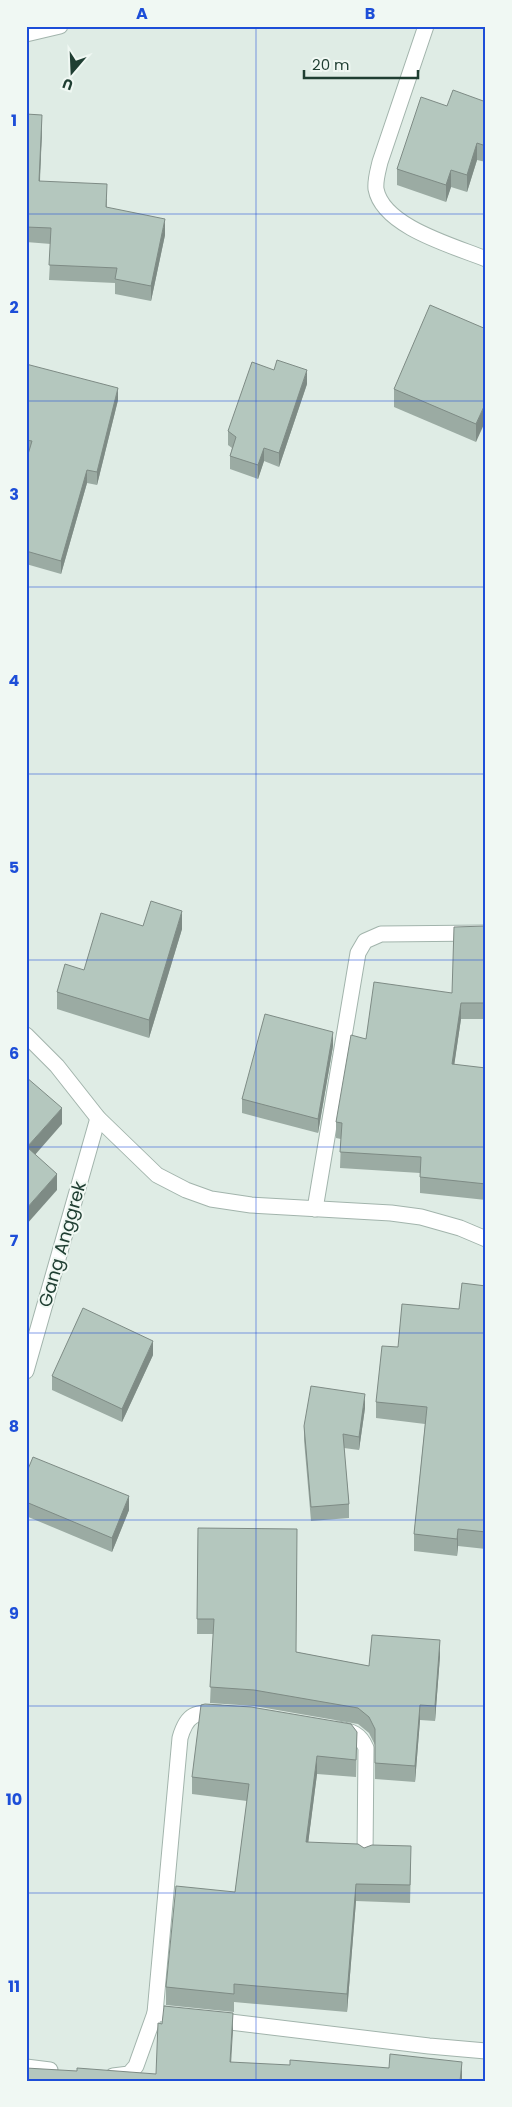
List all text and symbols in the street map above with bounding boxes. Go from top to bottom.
text: A [136,2,148,25]
text: B [365,2,375,25]
north arrow [48,48,98,98]
scale bar [304,48,418,80]
text: 20 m [312,54,350,75]
text: U [60,73,76,95]
text: 1 [11,109,17,132]
text: 2 [9,296,19,319]
text: 3 [9,483,19,506]
text: 4 [9,669,20,692]
text: 5 [9,856,19,879]
text: 6 [9,1042,19,1065]
street label: Gang Anggrek [32,1177,92,1310]
text: 7 [10,1229,19,1252]
text: 8 [9,1415,19,1438]
text: 9 [9,1602,19,1625]
text: 10 [6,1788,22,1811]
text: 11 [8,1975,20,1998]

